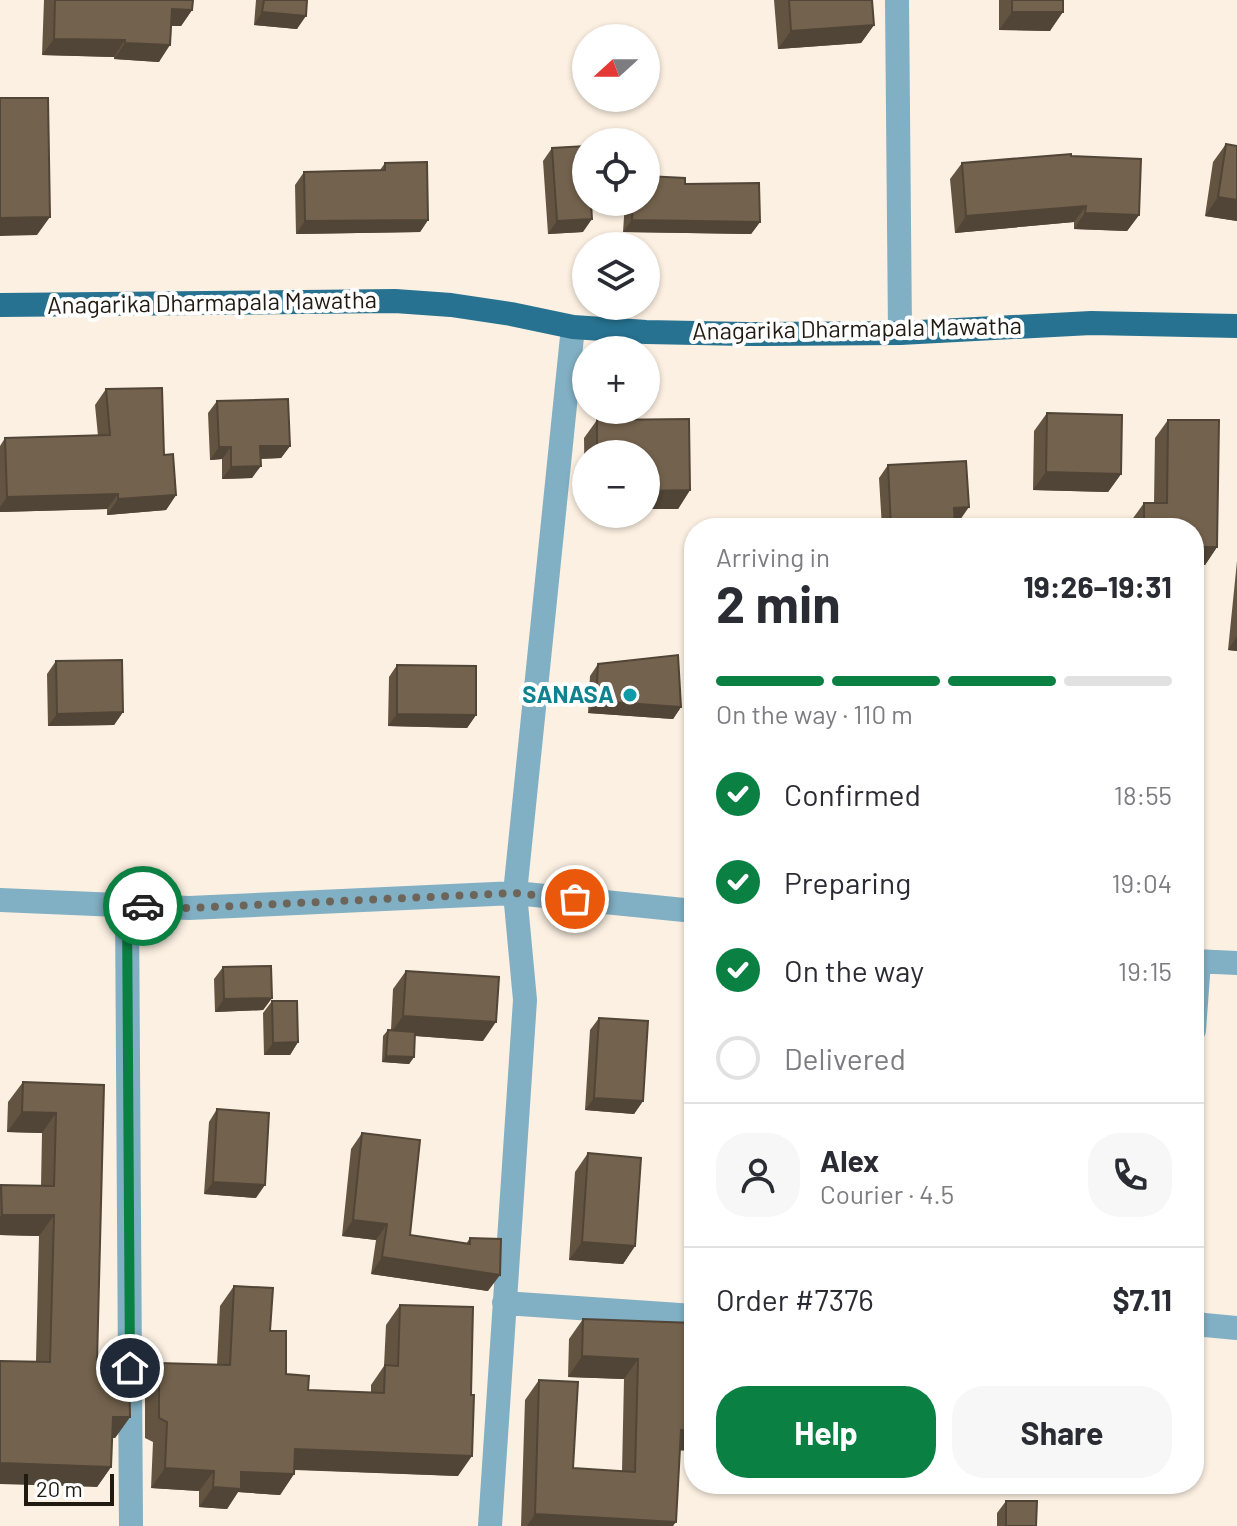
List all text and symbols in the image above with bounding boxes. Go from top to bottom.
north arrow [572,24,660,112]
map controls [572,24,660,528]
button: locate [572,128,660,216]
button: layers [572,232,660,320]
street label: Anagarika Dharmapala Mawatha [47,284,377,319]
street label: Anagarika Dharmapala Mawatha [692,310,1022,345]
button: + [572,336,660,424]
button: − [572,440,660,528]
text: Arriving in [716,541,830,572]
text: 19:26–19:31 [1023,568,1172,604]
text: 2 min [716,571,841,633]
place label: SANASA [522,679,614,708]
marker: SANASA [621,686,639,704]
text: On the way · 110 m [716,698,913,729]
icon: check [716,772,760,816]
text: Confirmed [784,776,921,812]
text: 18:55 [1114,779,1172,810]
icon: check [716,860,760,904]
text: Preparing [784,864,911,900]
pin [541,865,609,933]
courier [103,866,183,946]
text: 19:04 [1112,867,1172,898]
icon: bag [553,877,597,921]
icon: car [121,884,165,928]
icon: check [716,948,760,992]
text: On the way [784,952,924,988]
text: 19:15 [1118,955,1172,986]
text: Delivered [784,1040,906,1076]
button: person [716,1133,800,1217]
button: phone [1088,1133,1172,1217]
text: Alex [820,1142,879,1178]
text: Courier · 4.5 [820,1178,954,1209]
text: Order #7376 [716,1281,874,1317]
text: $7.11 [1112,1281,1172,1317]
pin [96,1334,164,1402]
icon: home [108,1346,152,1390]
button: Help [716,1386,936,1478]
button: Share [952,1386,1172,1478]
scale bar [24,1470,114,1506]
text: 20 m [36,1475,83,1501]

